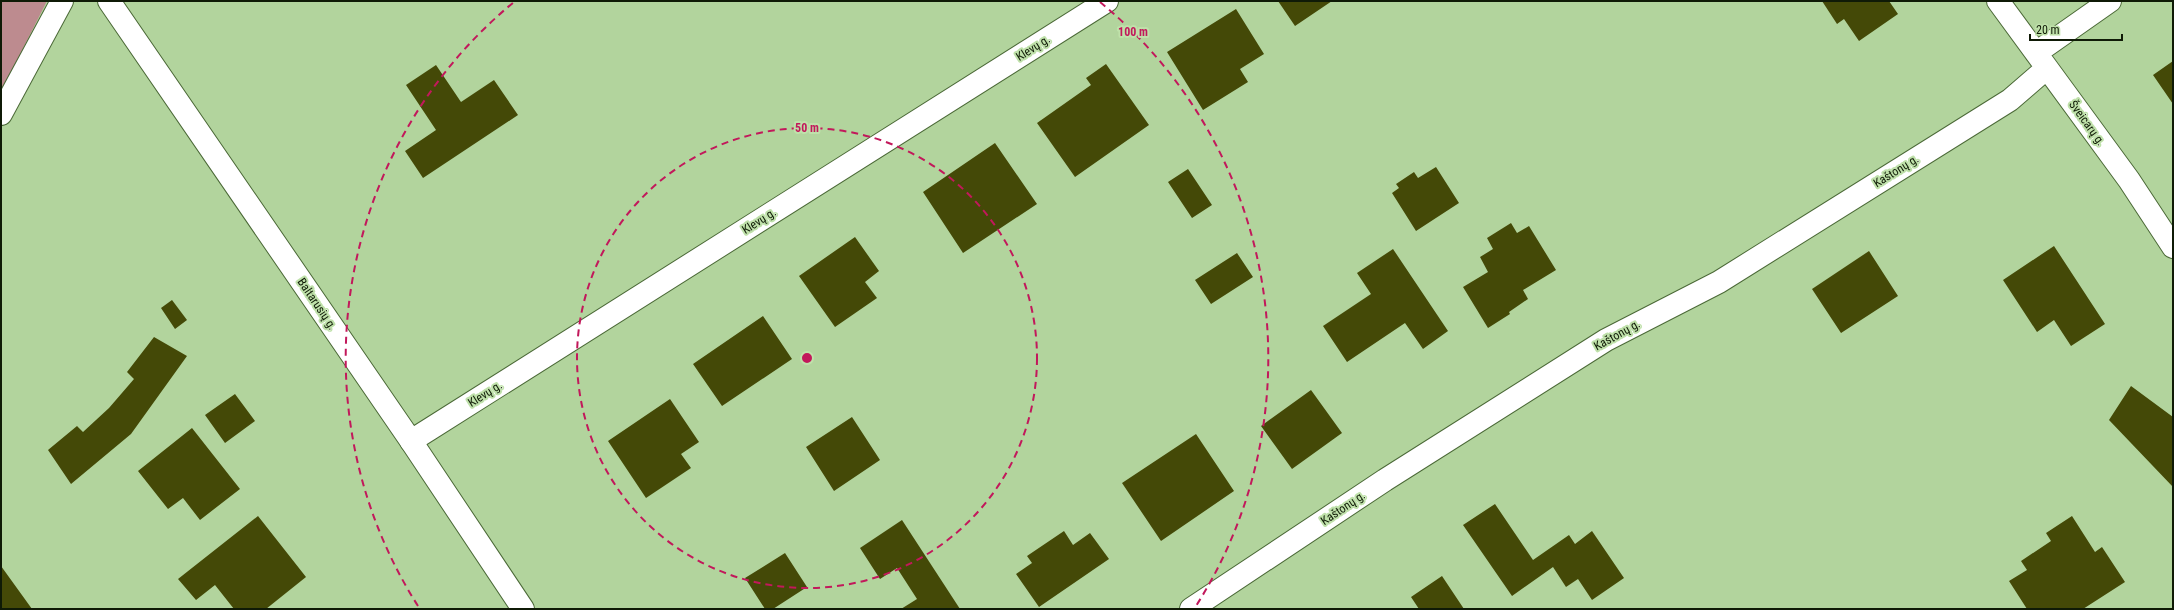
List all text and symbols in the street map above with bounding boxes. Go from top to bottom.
scale bar [2030,16,2122,42]
text: 20 m [2036,23,2060,37]
text: 100 m [1118,25,1148,39]
street label: Klevų g. [1013,32,1053,64]
street label: Šveicarų g. [2066,97,2109,148]
text: 50 m [795,121,819,135]
street label: Kaštonų g. [1871,152,1921,190]
street label: Klevų g. [739,205,779,237]
street label: Baltarusių g. [295,275,339,333]
street label: Kaštonų g. [1591,317,1643,353]
centre of rings [800,351,814,365]
street label: Klevų g. [465,378,505,410]
street label: Kaštonų g. [1318,488,1368,528]

